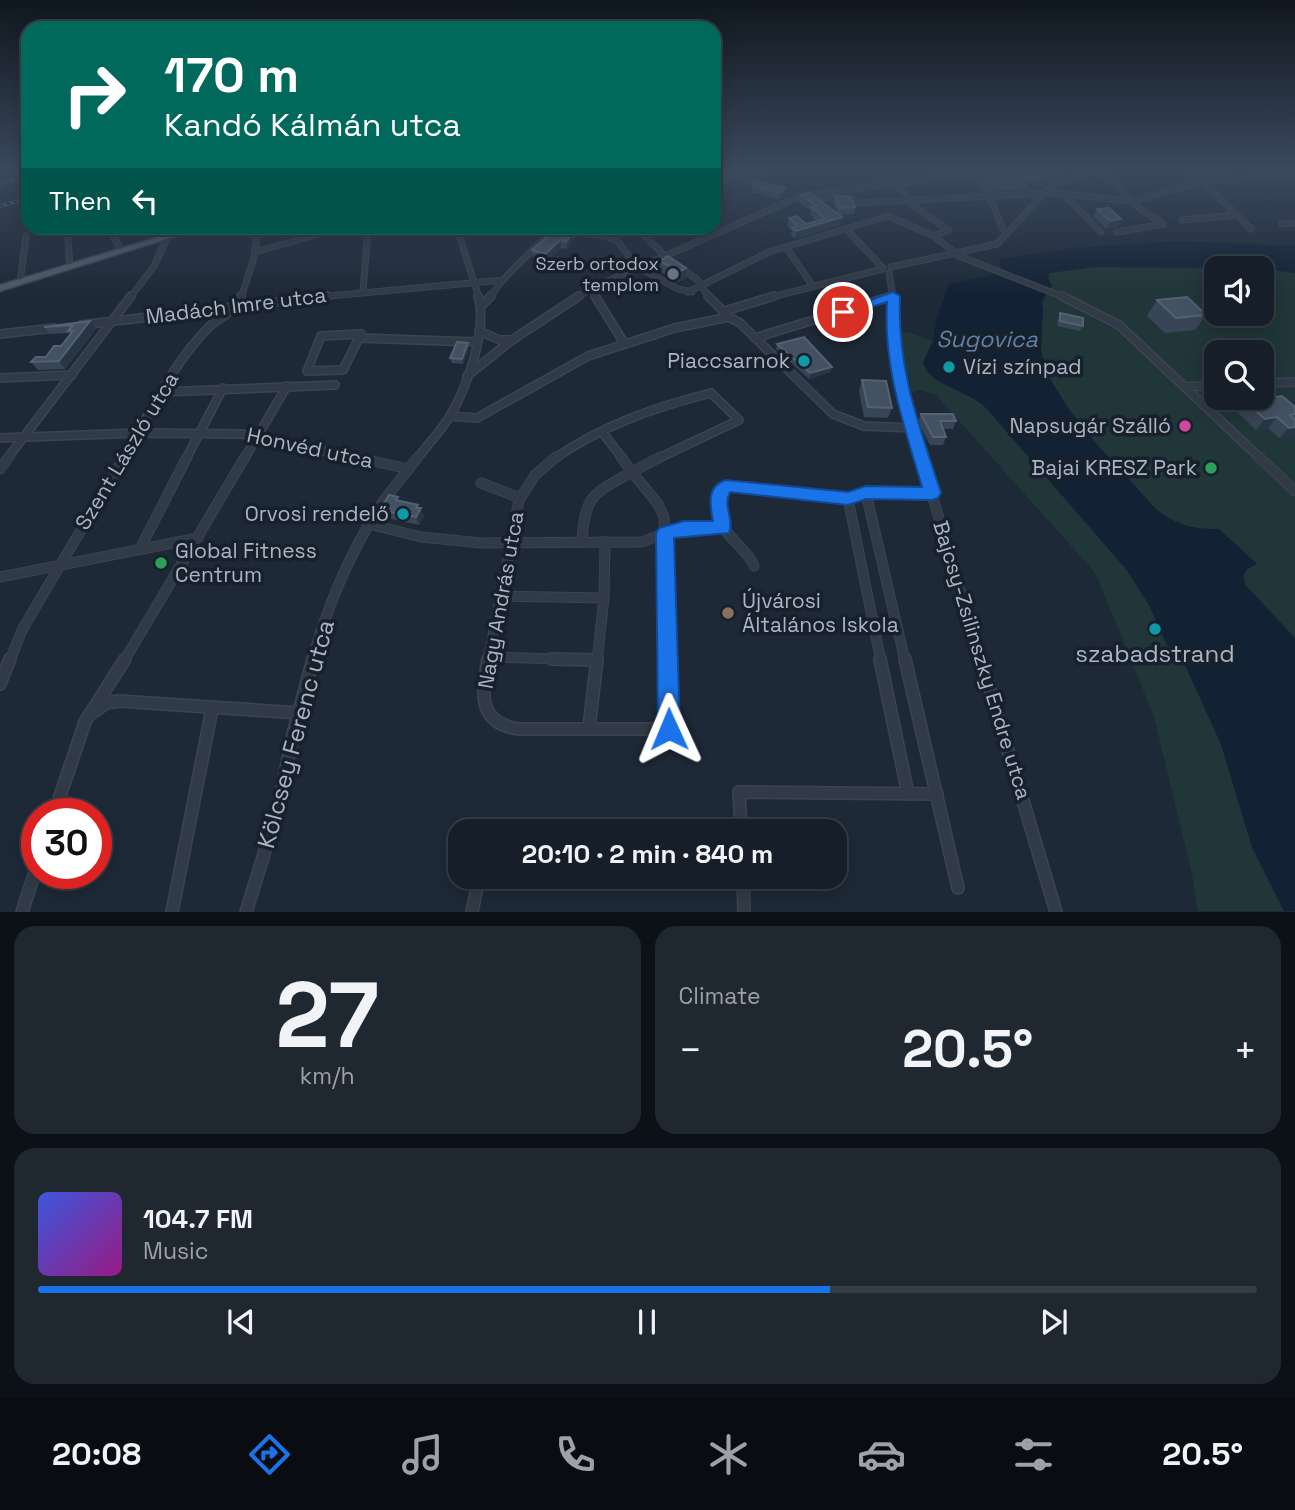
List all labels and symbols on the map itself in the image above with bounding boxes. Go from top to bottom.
place label: Szerb ortodox templom [535,252,659,296]
marker: Szerb ortodox templom [665,266,681,282]
street label: Madách Imre utca [144,281,328,330]
pin [813,282,873,342]
water label: Sugovica [936,324,1039,354]
place label: Piaccsarnok [667,347,790,374]
marker: Piaccsarnok [796,353,812,369]
place label: Vízi színpad [963,353,1082,380]
marker: Vízi színpad [941,359,957,375]
street label: Szent László utca [69,367,184,535]
place label: Napsugár Szálló [1010,412,1171,439]
marker: Napsugár Szálló [1177,418,1193,434]
street label: Honvéd utca [245,421,376,474]
place label: Bajai KRESZ Park [1031,454,1197,481]
marker: Bajai KRESZ Park [1203,460,1219,476]
place label: Orvosi rendelő [245,500,389,527]
marker: Orvosi rendelő [395,506,411,522]
street label: Nagy András utca [472,509,529,691]
street label: Bajcsy-Zsilinszky Endre utca [927,517,1038,802]
place label: Global Fitness Centrum [175,537,317,588]
marker: Global Fitness Centrum [153,555,169,571]
place label: Újvárosi Általános Iskola [742,587,899,638]
marker: Újvárosi Általános Iskola [720,605,736,621]
street label: Kölcsey Ferenc utca [250,616,341,852]
marker: szabadstrand [1147,621,1163,637]
place label: szabadstrand [1075,638,1235,669]
position arrow [632,692,706,766]
speed limit sign: 30 [21,798,112,889]

